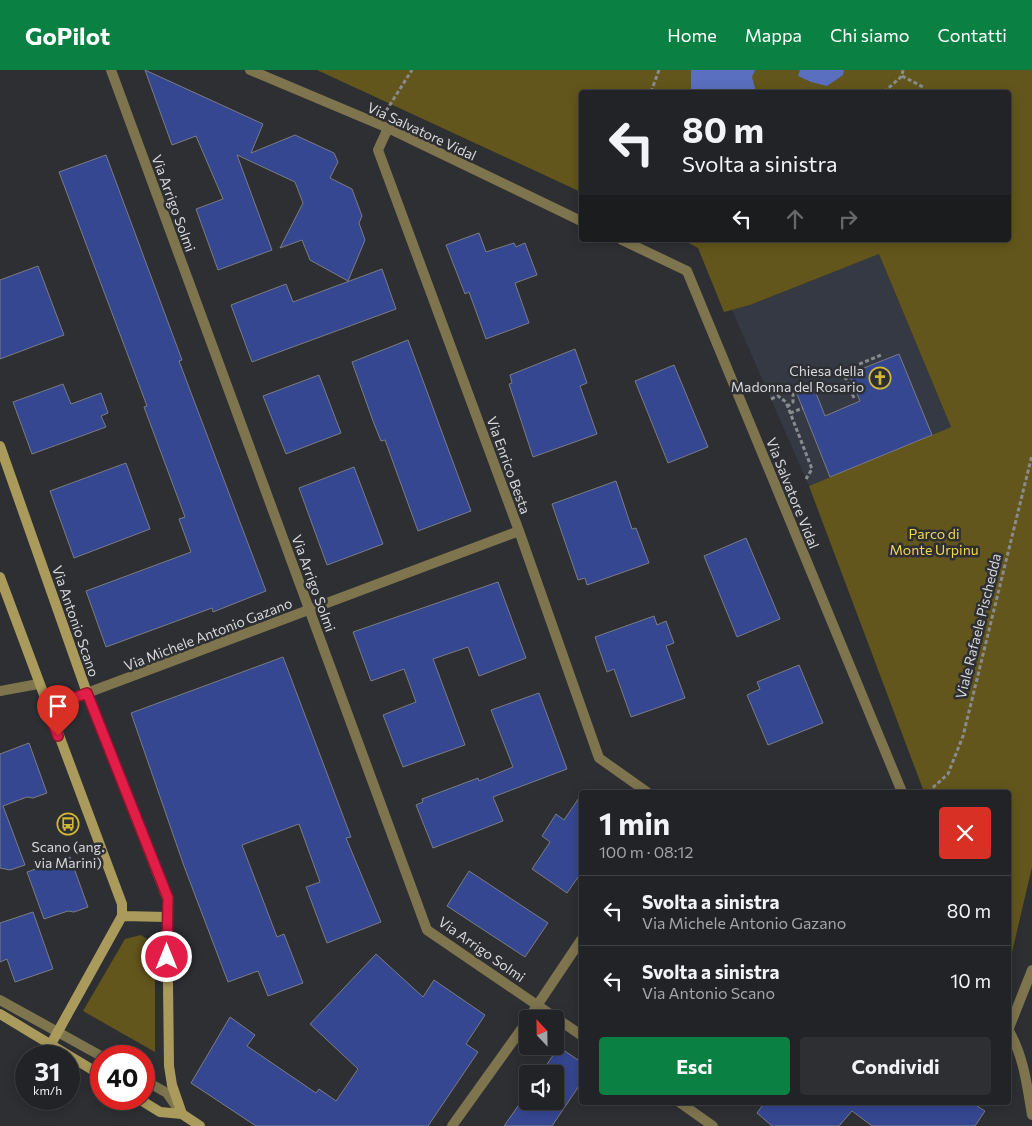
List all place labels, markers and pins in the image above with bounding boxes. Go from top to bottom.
place label: Chiesa della Madonna del Rosario [731,362,864,395]
church icon: Chiesa della Madonna del Rosario [868,366,892,390]
pin [37,685,79,736]
bus stop icon: Scano (ang. via Marini) [56,812,80,836]
place label: Scano (ang. via Marini) [32,838,104,871]

